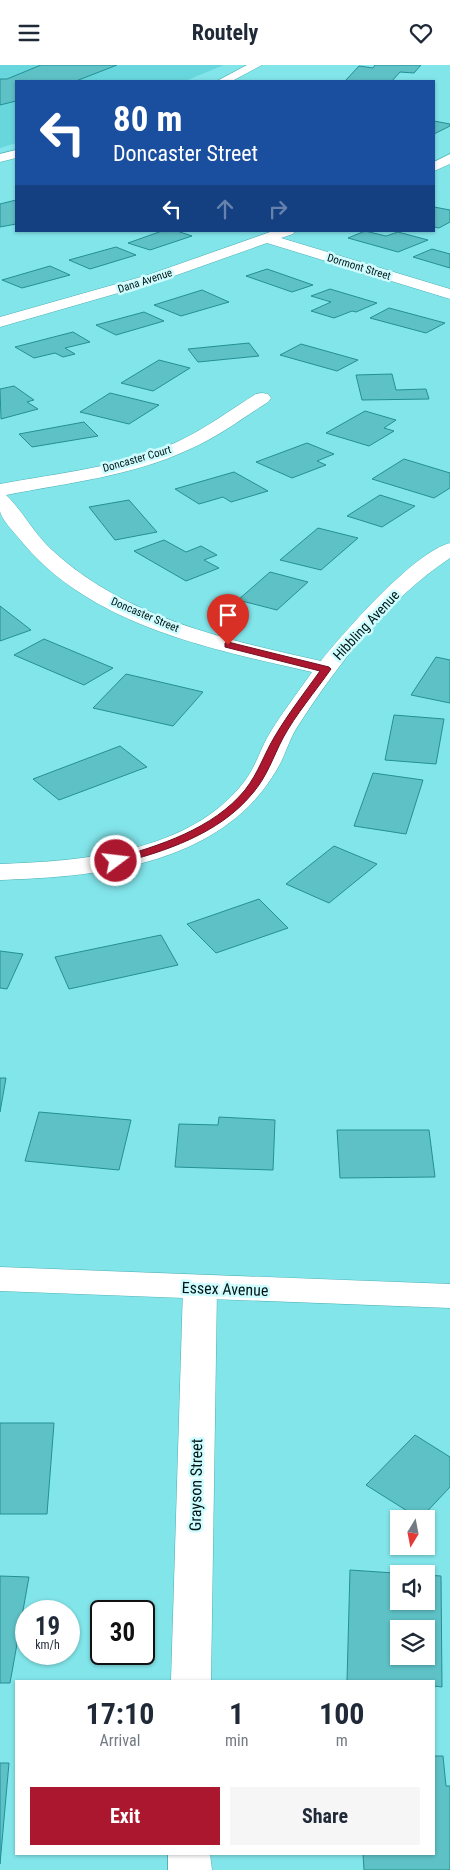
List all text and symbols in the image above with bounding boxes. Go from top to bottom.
icon: menu [15,19,43,47]
icon: heart [407,19,435,47]
text: Routely [192,20,258,45]
text: 80 m [113,99,182,140]
icon: left [30,100,95,165]
text: Doncaster Street [113,141,258,166]
icon: left [158,195,186,223]
icon: ahead [211,195,239,223]
icon: right [264,195,292,223]
street label: Dormont Street [326,251,392,283]
street label: Dana Avenue [116,266,174,296]
street label: Doncaster Court [101,443,173,475]
street label: Hibbling Avenue [330,587,403,663]
pin [207,594,249,645]
street label: Doncaster Street [109,595,181,635]
icon: arrive [214,601,242,629]
position arrow [89,834,141,886]
street label: Essex Avenue [181,1278,269,1300]
street label: Grayson Street [186,1438,206,1531]
north arrow [390,1510,435,1555]
map controls [390,1510,435,1665]
button: sound [390,1565,435,1610]
speed limit sign: 30 [90,1600,155,1665]
text: 19 [35,1612,60,1641]
button: layers [390,1620,435,1665]
text: km/h [35,1638,60,1652]
text: 17:10 [86,1696,154,1731]
text: 1 [229,1696,244,1731]
text: 100 [319,1696,364,1731]
text: Arrival [100,1731,140,1750]
text: min [225,1731,248,1750]
text: m [336,1731,348,1750]
button: Exit [30,1787,220,1845]
button: Share [230,1787,420,1845]

